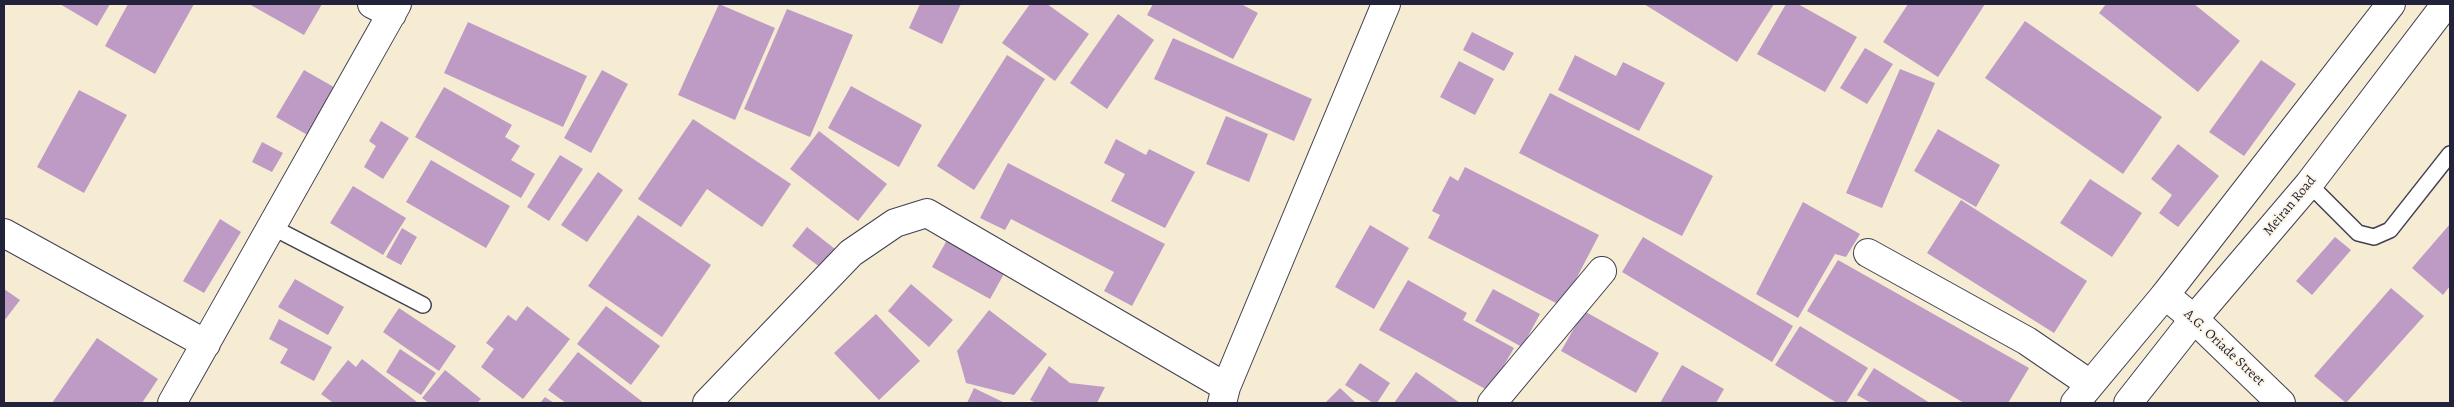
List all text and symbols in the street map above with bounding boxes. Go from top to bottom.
street label: Meiran Road [2260,173,2320,239]
street label: A.G. Oriade Street [2180,306,2268,390]

